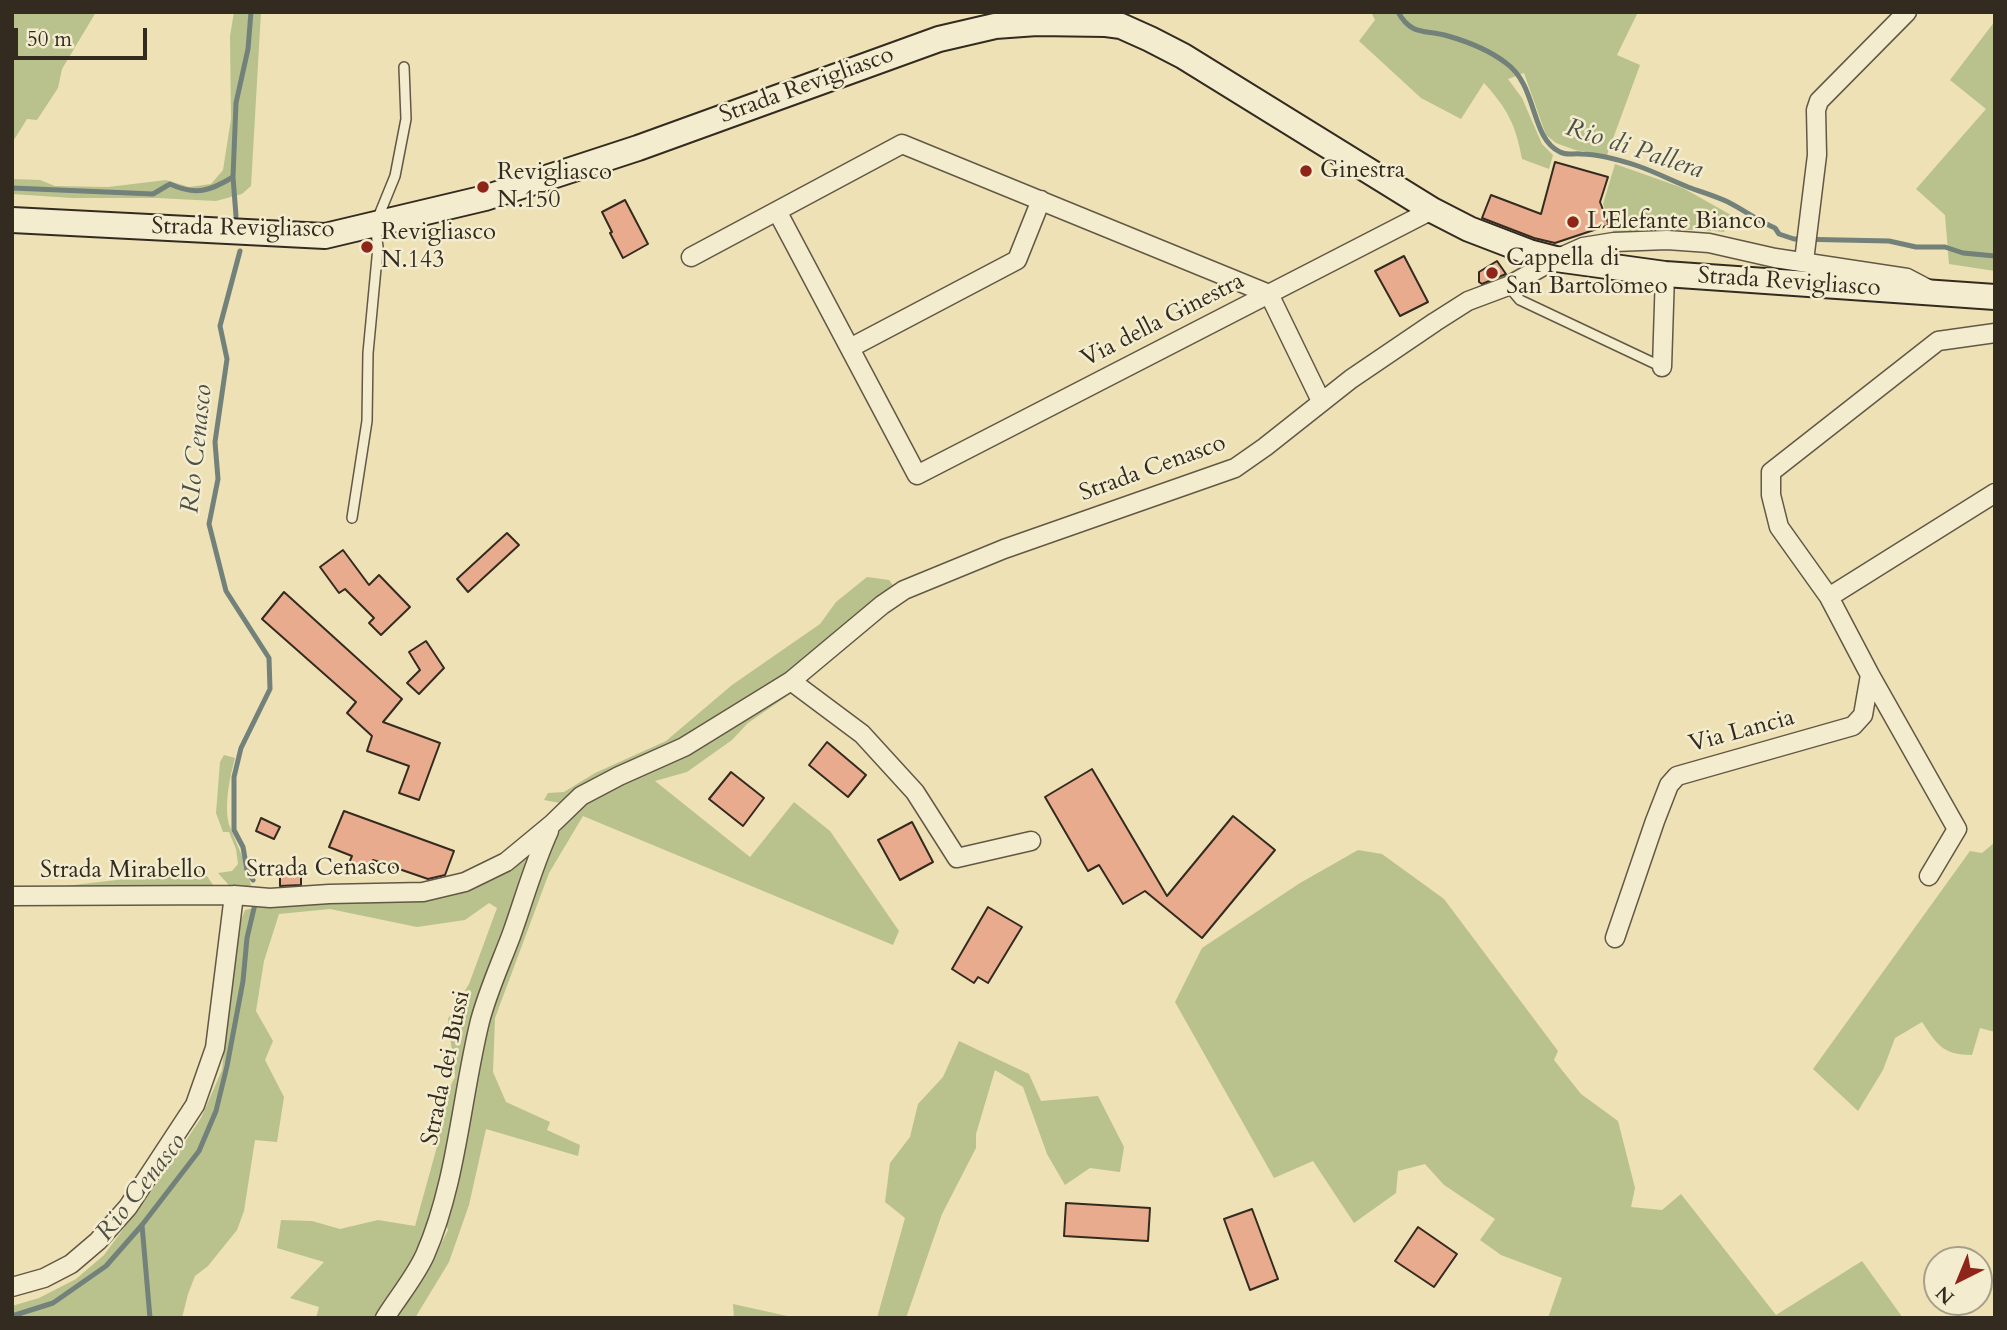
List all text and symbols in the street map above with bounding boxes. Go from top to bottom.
scale bar [18,14,150,58]
text: 50 m [27,25,72,54]
street label: Strada Revigliasco [716,41,898,131]
water label: Rio di Pallera [1561,113,1707,187]
place label: Ginestra [1320,157,1405,185]
place label: Revigliasco N.150 [497,159,612,215]
marker: Ginestra [1298,163,1314,179]
marker: Revigliasco N.150 [475,179,491,195]
place label: L'Elefante Bianco [1587,208,1766,236]
street label: Strada Revigliasco [151,213,335,245]
marker: L'Elefante Bianco [1565,214,1581,230]
place label: Revigliasco N.143 [381,219,496,275]
marker: Revigliasco N.143 [359,239,375,255]
place label: Cappella di San Bartolomeo [1506,245,1668,301]
street label: Strada Revigliasco [1697,262,1881,304]
marker: Cappella di San Bartolomeo [1484,265,1500,281]
street label: Via della Ginestra [1077,268,1249,374]
water label: RIo Cenasco [176,383,220,515]
street label: Strada Cenasco [1076,429,1230,509]
street label: Via Lancia [1686,704,1798,760]
street label: Strada Cenasco [246,853,400,885]
street label: Strada Mirabello [40,857,206,885]
street label: Strada dei Bussi [417,988,477,1148]
water label: Rio Cenasco [90,1128,194,1248]
north arrow [1923,1246,1993,1316]
text: N [1930,1280,1960,1310]

